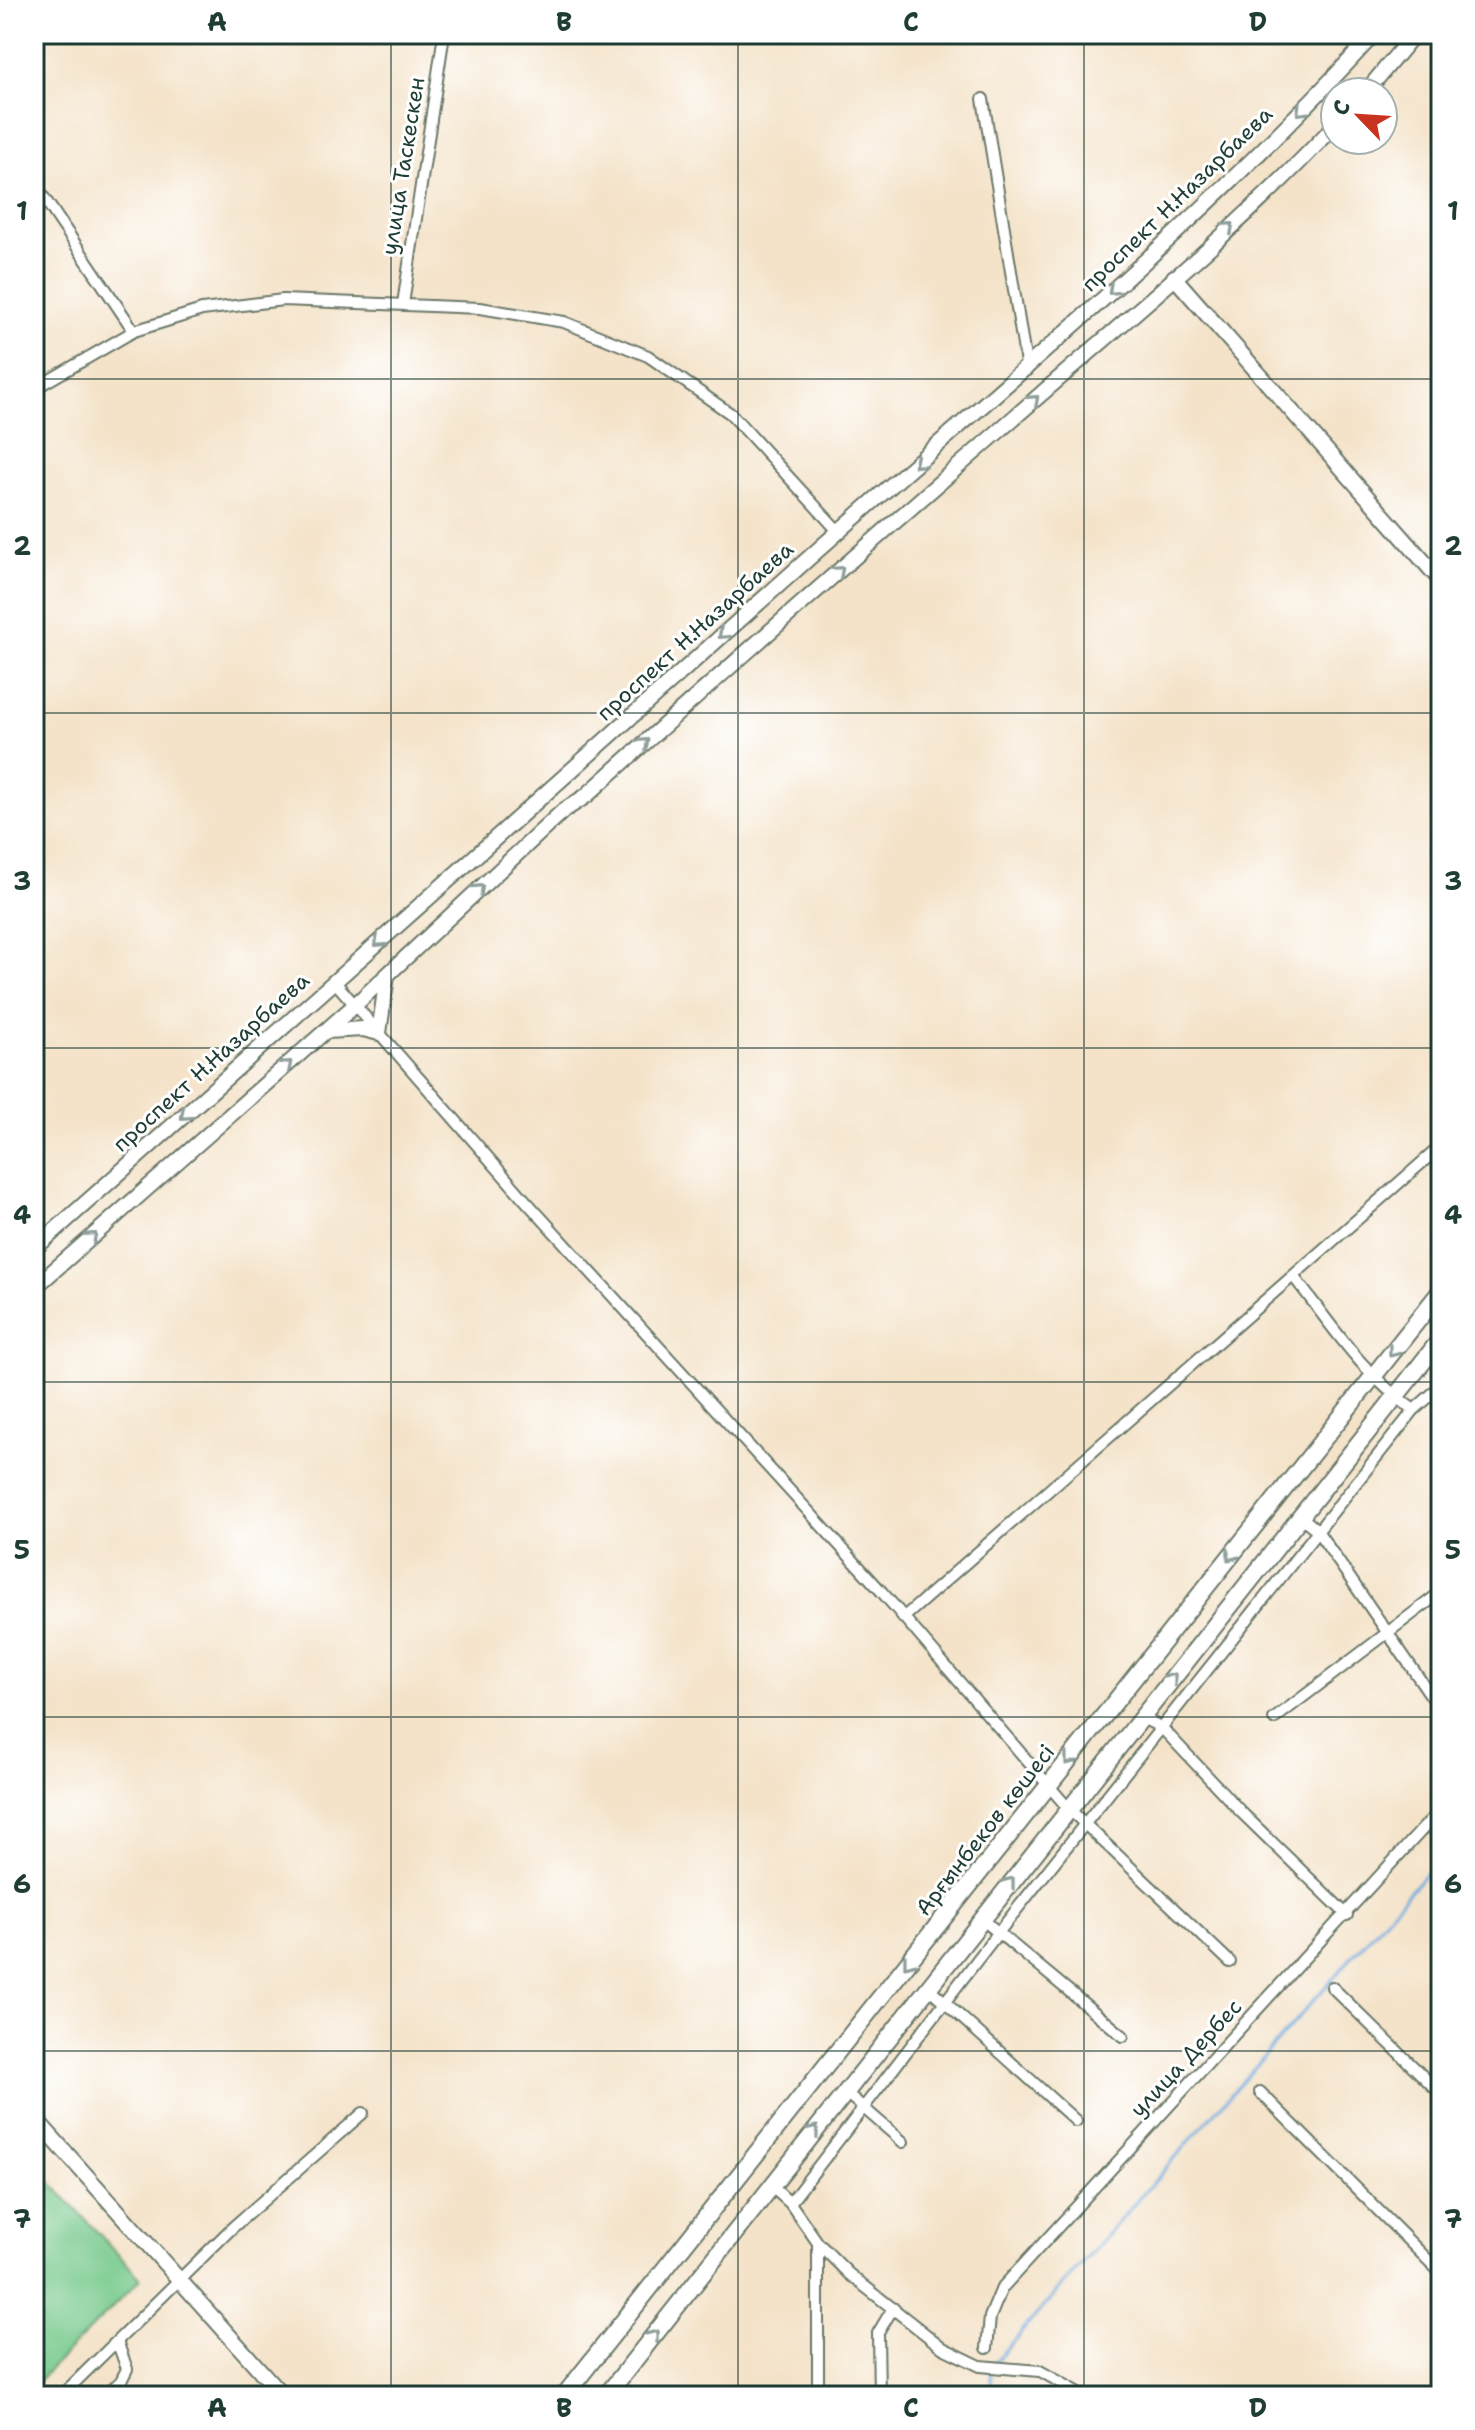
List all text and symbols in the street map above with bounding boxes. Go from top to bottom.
text: A [207,4,227,39]
text: B [556,4,572,39]
text: C [903,4,919,39]
text: D [1249,4,1267,39]
street label: улица Таскескен [375,75,431,257]
north arrow [1319,76,1399,156]
text: С [1325,96,1357,120]
street label: проспект Н.Назарбаева [1075,100,1279,298]
one-way arrow [1296,102,1310,116]
text: 1 [16,193,28,228]
text: 1 [1447,193,1459,228]
one-way arrow [1219,223,1234,237]
one-way arrow [1108,281,1122,295]
one-way arrow [1025,395,1040,410]
one-way arrow [914,453,928,468]
text: 2 [13,528,31,563]
text: 2 [1444,528,1462,563]
street label: проспект Н.Назарбаева [591,535,800,727]
one-way arrow [829,567,844,581]
one-way arrow [718,625,733,639]
one-way arrow [634,739,649,753]
text: 3 [13,863,31,898]
text: 3 [1444,863,1462,898]
one-way arrow [470,884,484,899]
one-way arrow [373,932,388,946]
street label: проспект Н.Назарбаева [107,966,316,1158]
one-way arrow [278,1060,293,1074]
one-way arrow [179,1105,194,1119]
text: 4 [13,1197,31,1232]
text: 4 [1444,1197,1462,1232]
one-way arrow [83,1232,98,1246]
one-way arrow [1388,1343,1402,1358]
text: 5 [14,1532,30,1567]
text: 5 [1445,1532,1461,1567]
one-way arrow [1226,1547,1241,1561]
one-way arrow [1162,1672,1176,1687]
street label: Арғынбеков көшесі [909,1738,1061,1922]
one-way arrow [1065,1751,1079,1766]
text: 6 [13,1866,31,1901]
text: 6 [1444,1866,1462,1901]
one-way arrow [1001,1876,1015,1891]
one-way arrow [903,1954,917,1969]
street label: улица Дербес [1124,1993,1248,2123]
one-way arrow [804,2124,819,2139]
text: 7 [13,2201,31,2236]
text: 7 [1444,2201,1462,2236]
one-way arrow [644,2329,659,2344]
text: A [207,2390,227,2425]
text: B [556,2390,572,2425]
text: C [903,2390,919,2425]
text: D [1249,2390,1267,2425]

